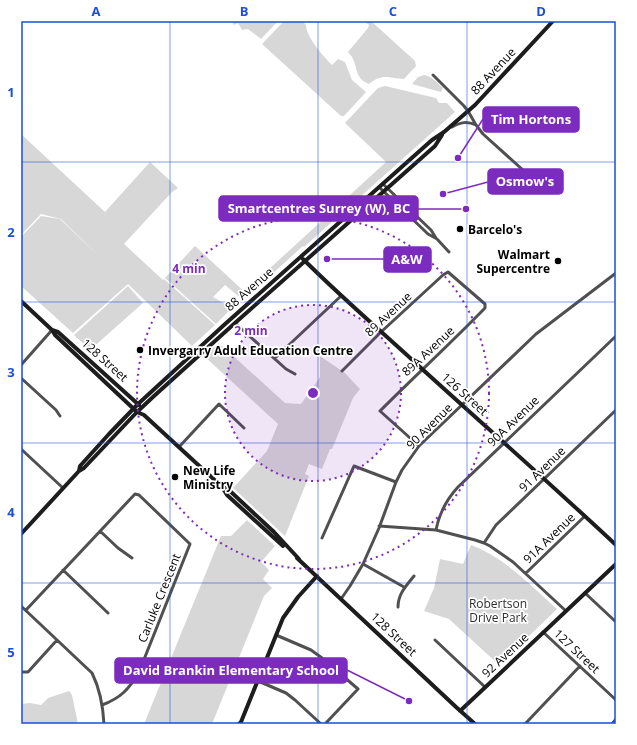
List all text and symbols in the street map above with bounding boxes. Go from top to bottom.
text: A [92,2,101,20]
text: B [240,2,249,20]
text: C [389,2,397,20]
text: D [536,2,546,20]
street label: 88 Avenue [467,44,519,98]
text: 1 [7,83,15,101]
callout: Tim Hortons [483,107,579,132]
text: Tim Hortons [491,110,571,128]
callout: Osmow's [488,169,563,194]
text: Osmow's [496,172,554,190]
callout: Smartcentres Surrey (W), BC [219,196,418,221]
text: Smartcentres Surrey (W), BC [228,199,410,217]
place label: Barcelo's [468,221,522,238]
text: 2 [7,223,15,241]
marker: Barcelo's [455,224,465,234]
place label: Walmart Supercentre [476,246,550,277]
callout: A&W [384,247,431,272]
text: A&W [391,250,423,268]
marker: Walmart Supercentre [553,256,563,266]
text: 4 min [172,260,206,277]
street label: 88 Avenue [221,263,277,315]
street label: 89 Avenue [361,288,415,340]
text: 2 min [234,322,268,339]
street label: 89A Avenue [398,322,458,380]
street label: 128 Street [78,335,132,385]
place label: Invergarry Adult Education Centre [148,342,353,359]
marker: Invergarry Adult Education Centre [135,345,145,355]
text: 3 [7,363,15,381]
street label: 126 Street [438,369,492,419]
centre of rings [306,386,320,400]
street label: 90A Avenue [483,392,543,450]
street label: 90 Avenue [402,399,456,453]
street label: 91 Avenue [515,442,569,495]
place label: New Life Ministry [183,462,235,493]
marker: New Life Ministry [170,472,180,482]
text: 4 [7,503,15,521]
street label: 91A Avenue [519,509,579,567]
street label: Carluke Crescent [133,551,185,645]
park label: Robertson Drive Park [469,595,527,626]
street label: 128 Street [367,608,421,660]
street label: 127 Street [550,625,604,677]
street label: 92 Avenue [478,629,532,681]
text: 5 [7,643,15,661]
callout: David Brankin Elementary School [115,658,347,683]
text: David Brankin Elementary School [123,661,339,679]

